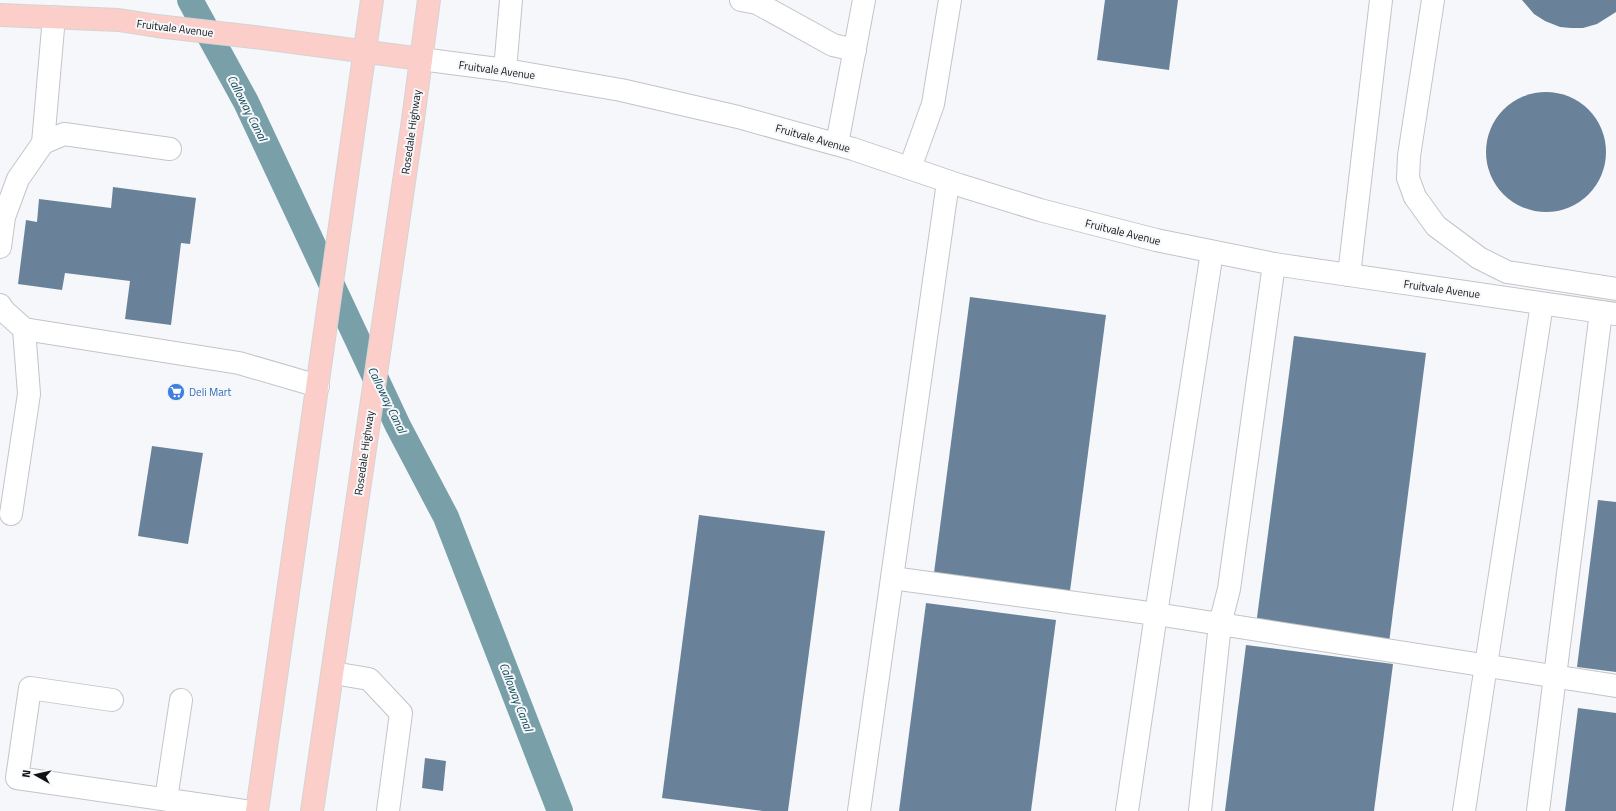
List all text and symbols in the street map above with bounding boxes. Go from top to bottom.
street label: Fruitvale Avenue [136,15,215,41]
street label: Fruitvale Avenue [458,57,537,83]
water label: Calloway Canal [223,71,273,145]
street label: Rosedale Highway [397,88,425,175]
street label: Fruitvale Avenue [774,120,853,156]
street label: Fruitvale Avenue [1084,215,1163,249]
street label: Fruitvale Avenue [1403,276,1482,302]
water label: Calloway Canal [363,363,412,438]
supermarket icon: Deli Mart [166,382,186,402]
place label: Deli Mart [189,384,232,400]
street label: Rosedale Highway [350,409,378,496]
water label: Calloway Canal [495,660,539,735]
north arrow [16,755,56,795]
text: N [18,769,35,778]

